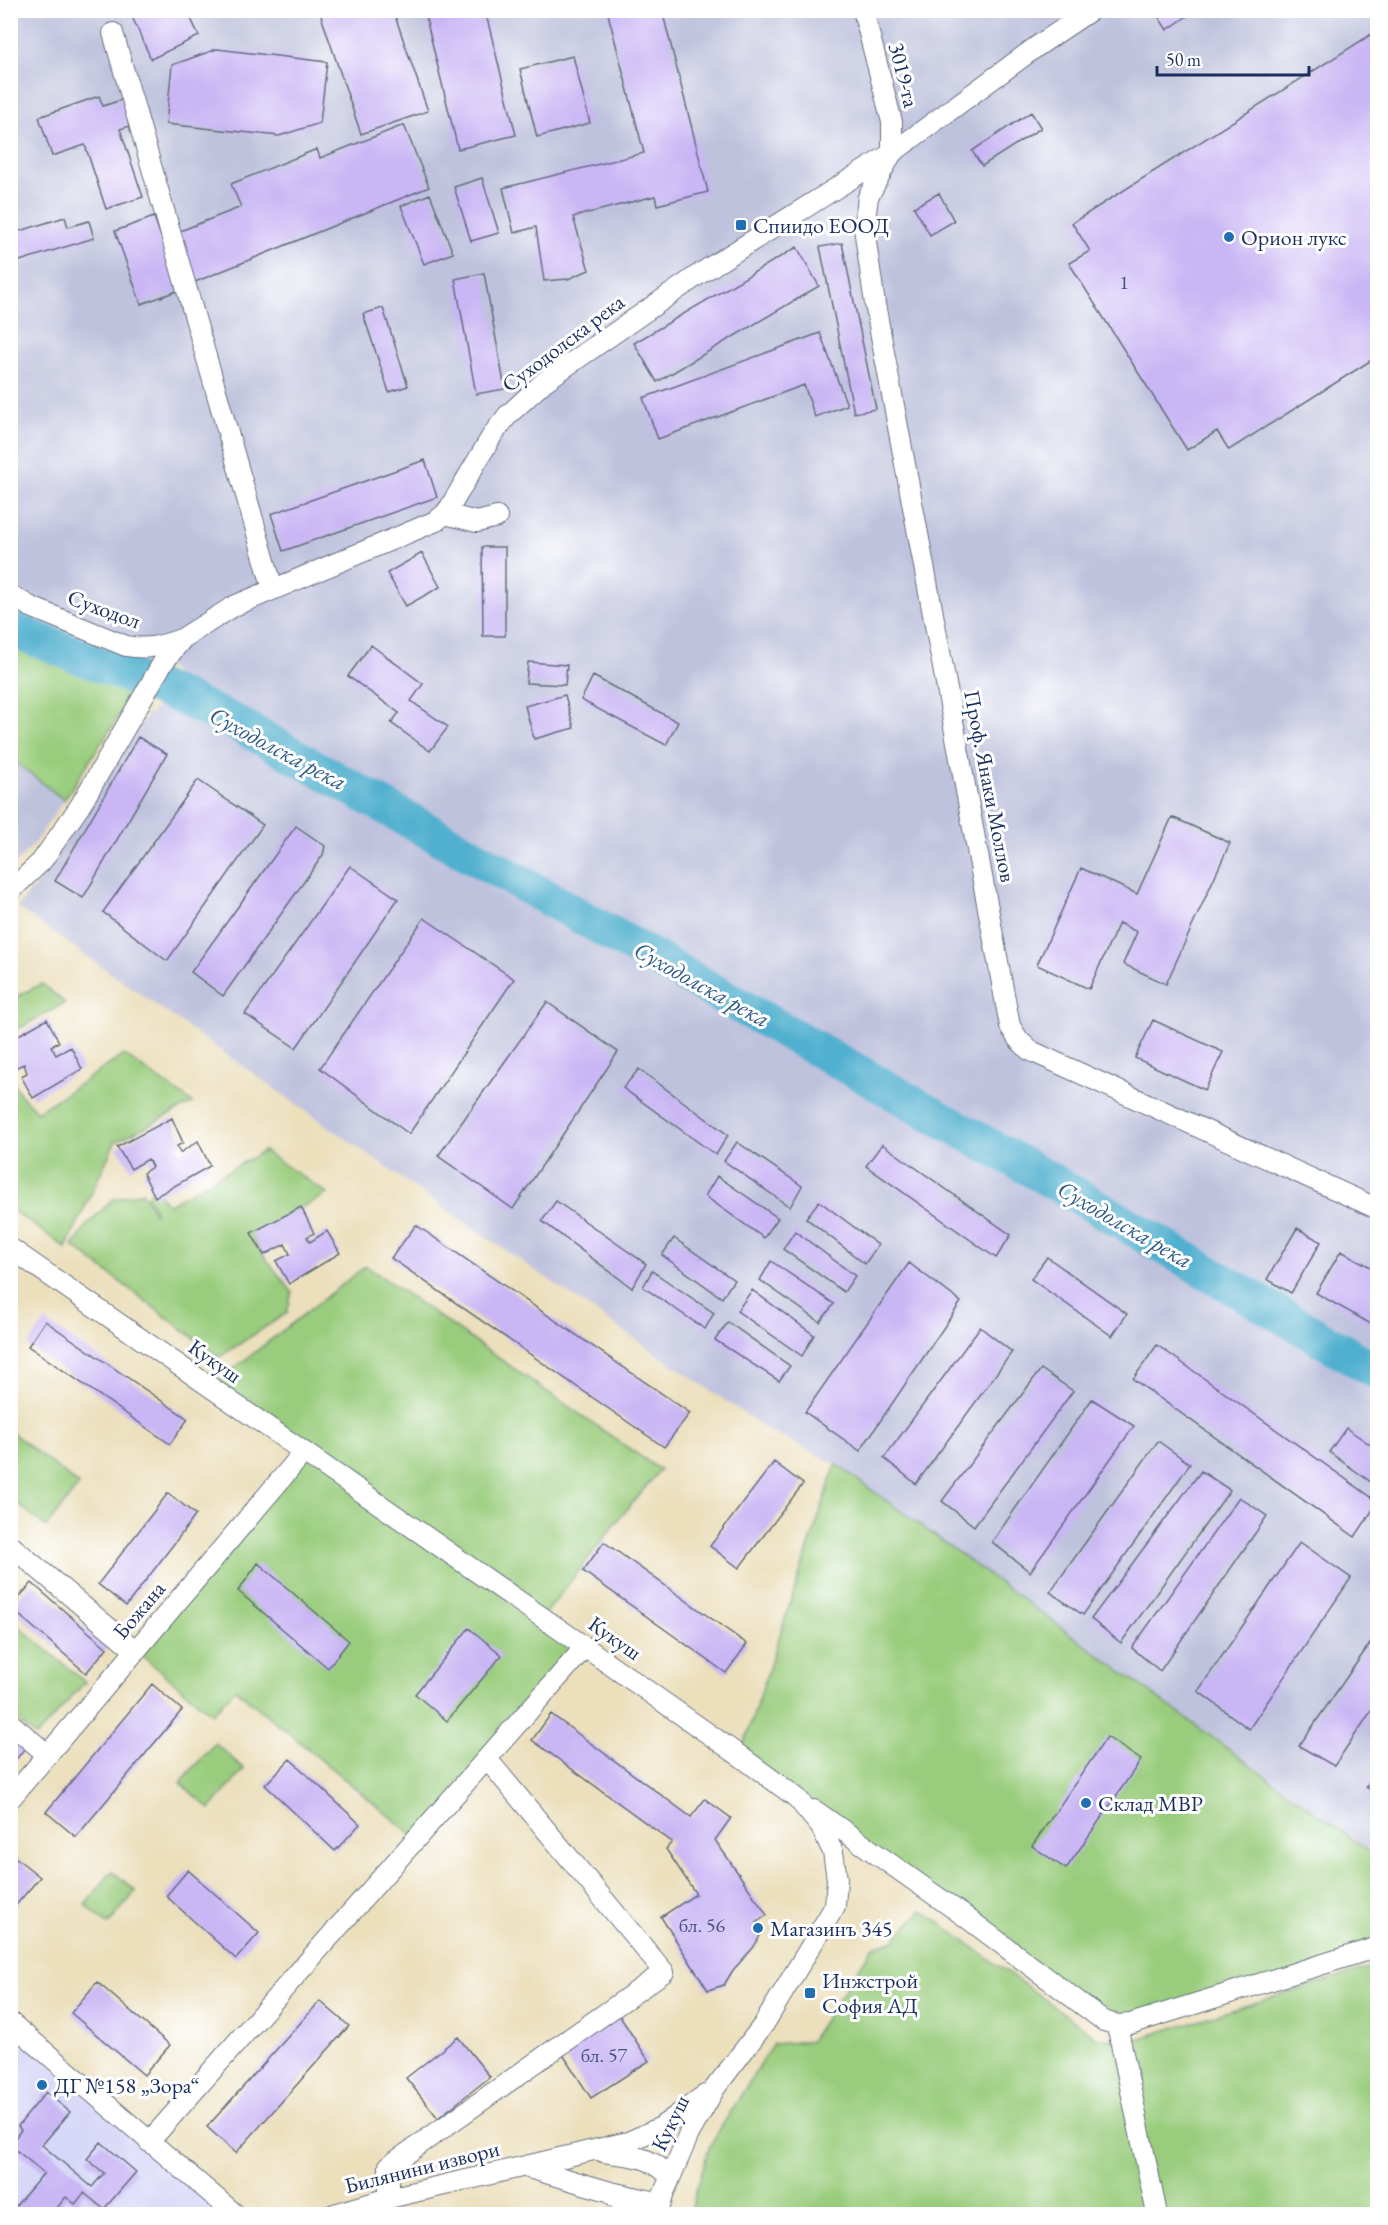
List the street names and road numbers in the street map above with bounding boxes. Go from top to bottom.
street label: 3019-та [882,39,926,111]
street label: Суходолска река [496,287,630,399]
street label: Суходол [64,582,145,636]
street label: Проф. Янаки Моллов [957,688,1023,884]
street label: Кукуш [183,1332,247,1390]
street label: Божана [106,1575,172,1645]
street label: Кукуш [583,1609,647,1667]
street label: Кукуш [644,2090,696,2156]
street label: Билянини извори [341,2134,503,2200]

